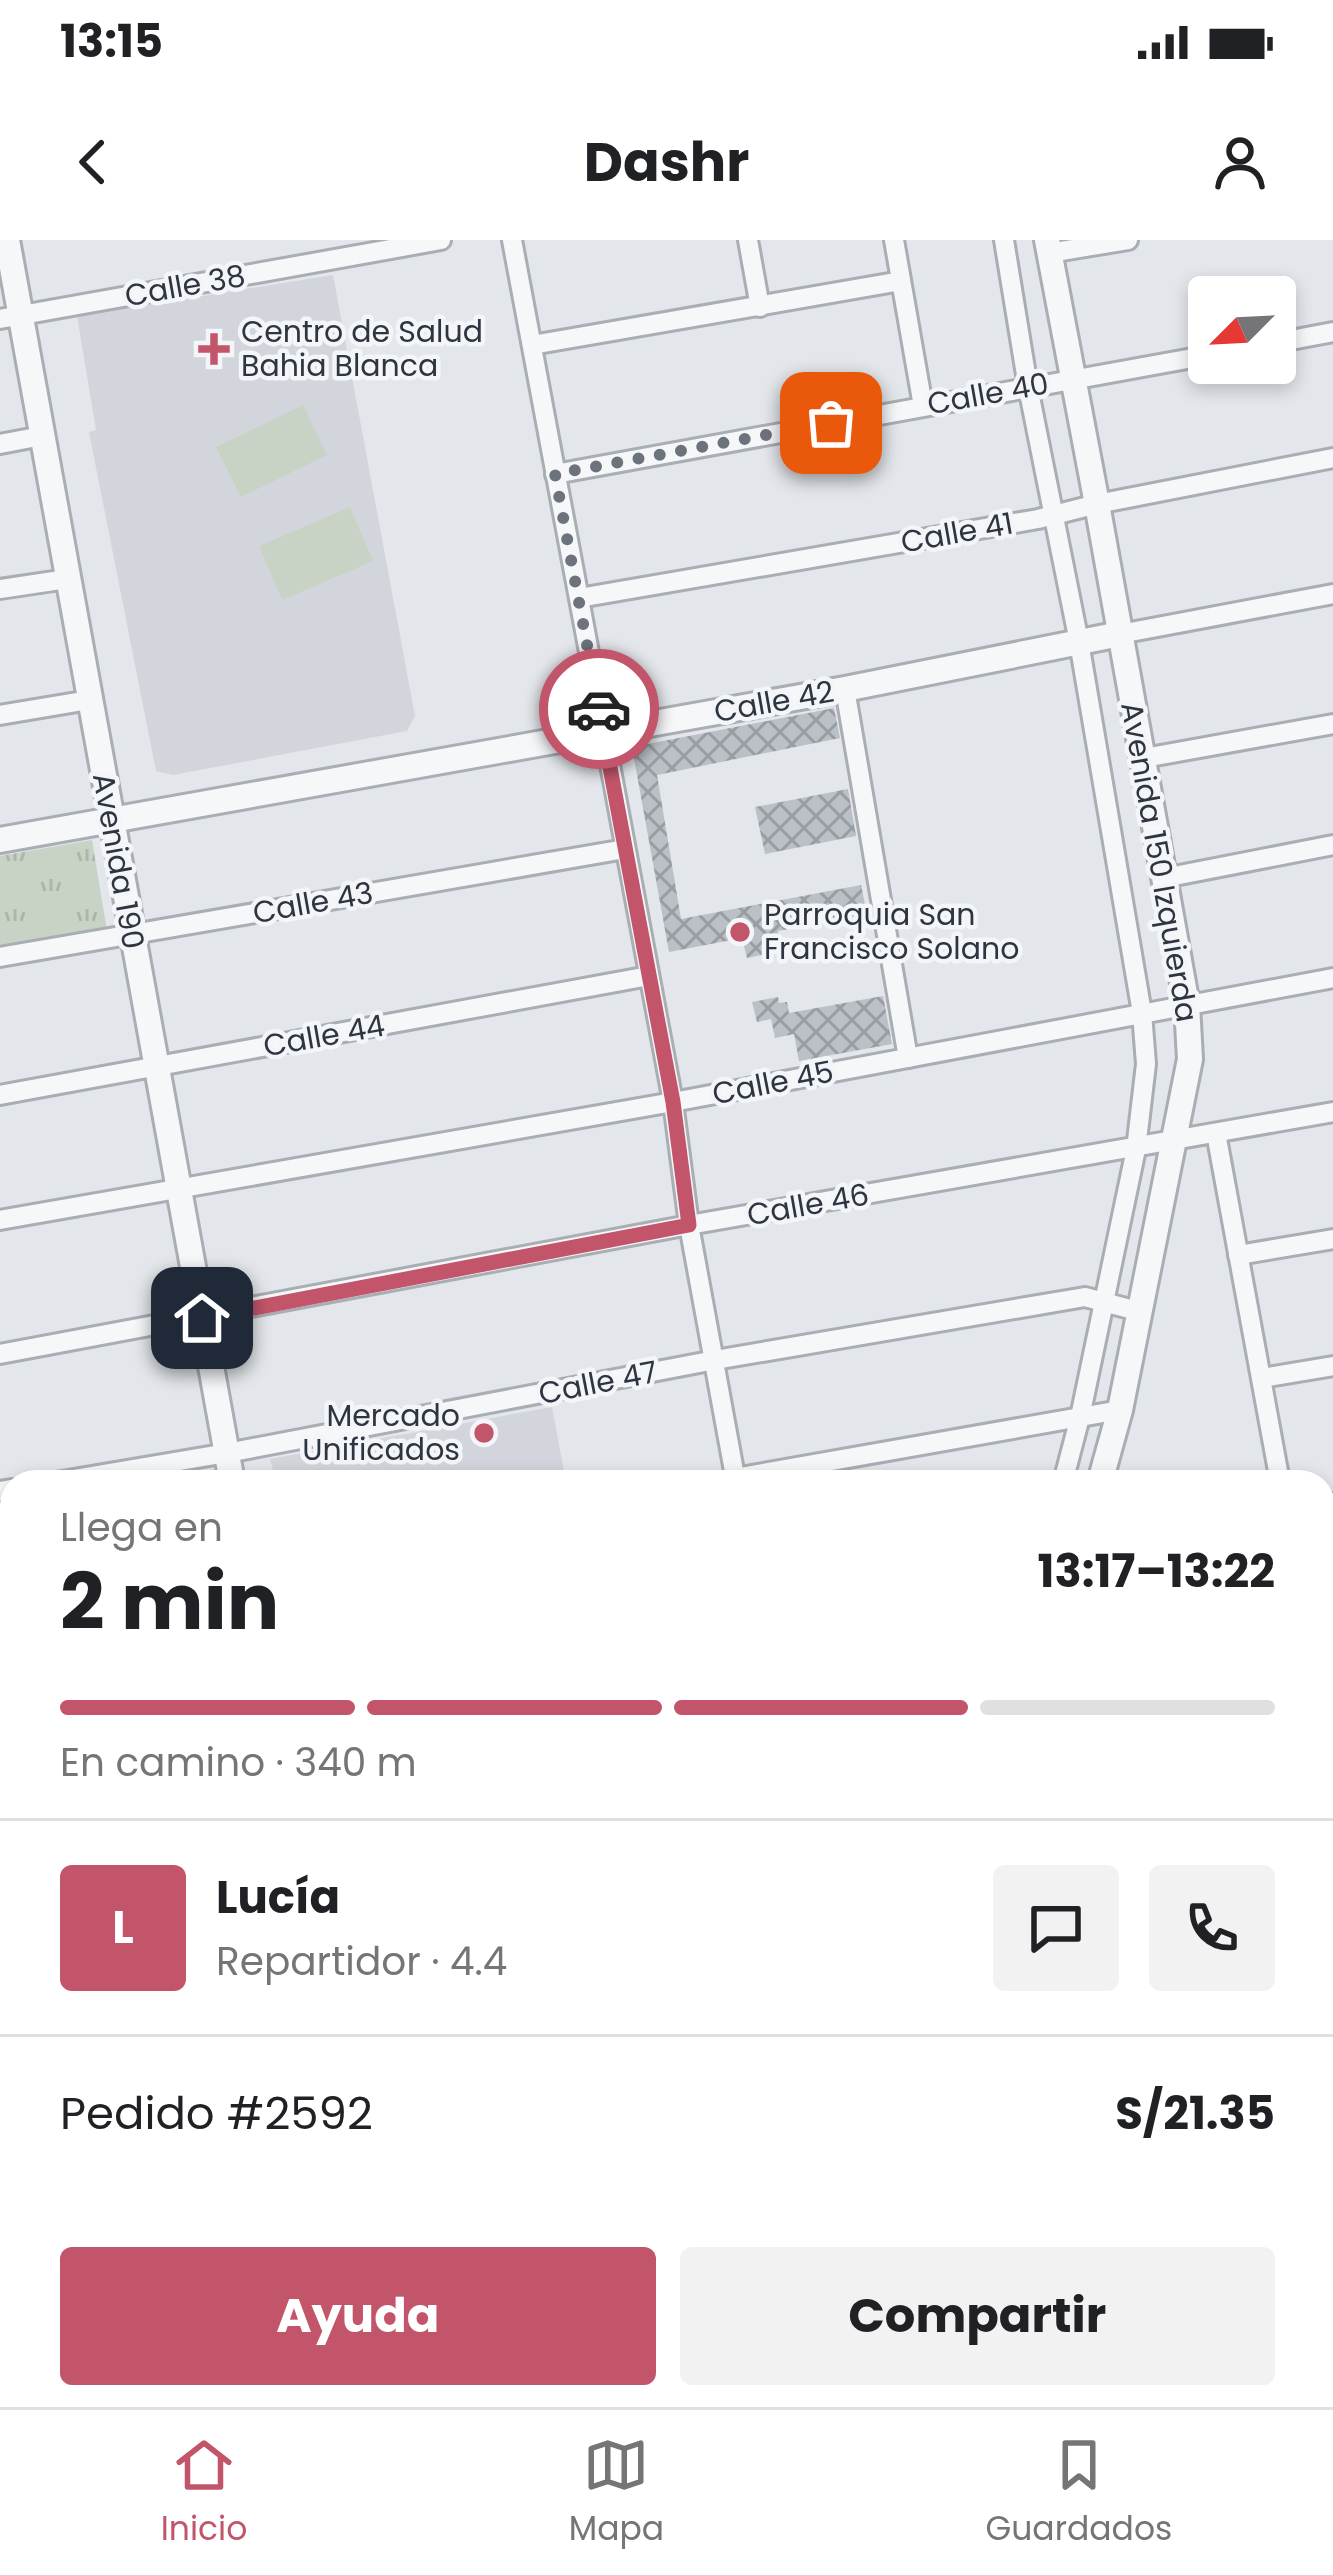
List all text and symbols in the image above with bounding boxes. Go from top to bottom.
text: 13:15 [60,10,163,73]
text: Dashr [584,124,749,200]
icon: back [60,129,126,195]
icon: person [1207,129,1273,195]
street label: Calle 38 [121,254,248,317]
north arrow [1188,276,1296,384]
map controls [1188,276,1296,384]
place label: Centro de Salud Bahia Blanca [241,310,483,387]
marker: Centro de Salud Bahia Blanca [198,333,230,365]
street label: Calle 40 [924,362,1052,425]
pin [780,372,882,474]
icon: bag [798,390,864,456]
street label: Calle 41 [897,501,1016,564]
courier [539,649,659,769]
street label: Calle 42 [711,670,837,733]
icon: car [566,676,632,742]
street label: Avenida 150 Izquierda [1110,698,1209,1025]
street label: Avenida 190 [82,769,155,952]
street label: Calle 43 [249,871,376,934]
place label: Parroquia San Francisco Solano [764,893,1019,970]
marker: Parroquia San Francisco Solano [727,919,753,945]
street label: Calle 44 [260,1004,388,1067]
street label: Calle 45 [709,1050,837,1115]
street label: Calle 46 [744,1173,872,1236]
pin [151,1267,253,1369]
icon: home [169,1285,235,1351]
street label: Calle 47 [535,1350,661,1415]
place label: Mercado Unificados [302,1394,460,1471]
marker: Mercado Unificados [471,1420,497,1446]
text: Llega en [60,1500,223,1555]
text: 13:17–13:22 [1037,1540,1275,1603]
text: 2 min [60,1547,279,1656]
text: En camino · 340 m [60,1735,417,1790]
button: chat [993,1865,1119,1991]
button: phone [1149,1865,1275,1991]
text: Lucía [216,1866,340,1929]
text: L [112,1896,134,1959]
text: Repartidor · 4.4 [216,1934,507,1989]
text: Pedido #2592 [60,2082,373,2145]
text: S/21.35 [1115,2082,1275,2145]
button: Ayuda [60,2247,656,2385]
button: Compartir [680,2247,1275,2385]
tab: Inicio [161,2432,247,2554]
tab: Mapa [569,2432,664,2554]
tab: Guardados [986,2432,1172,2554]

